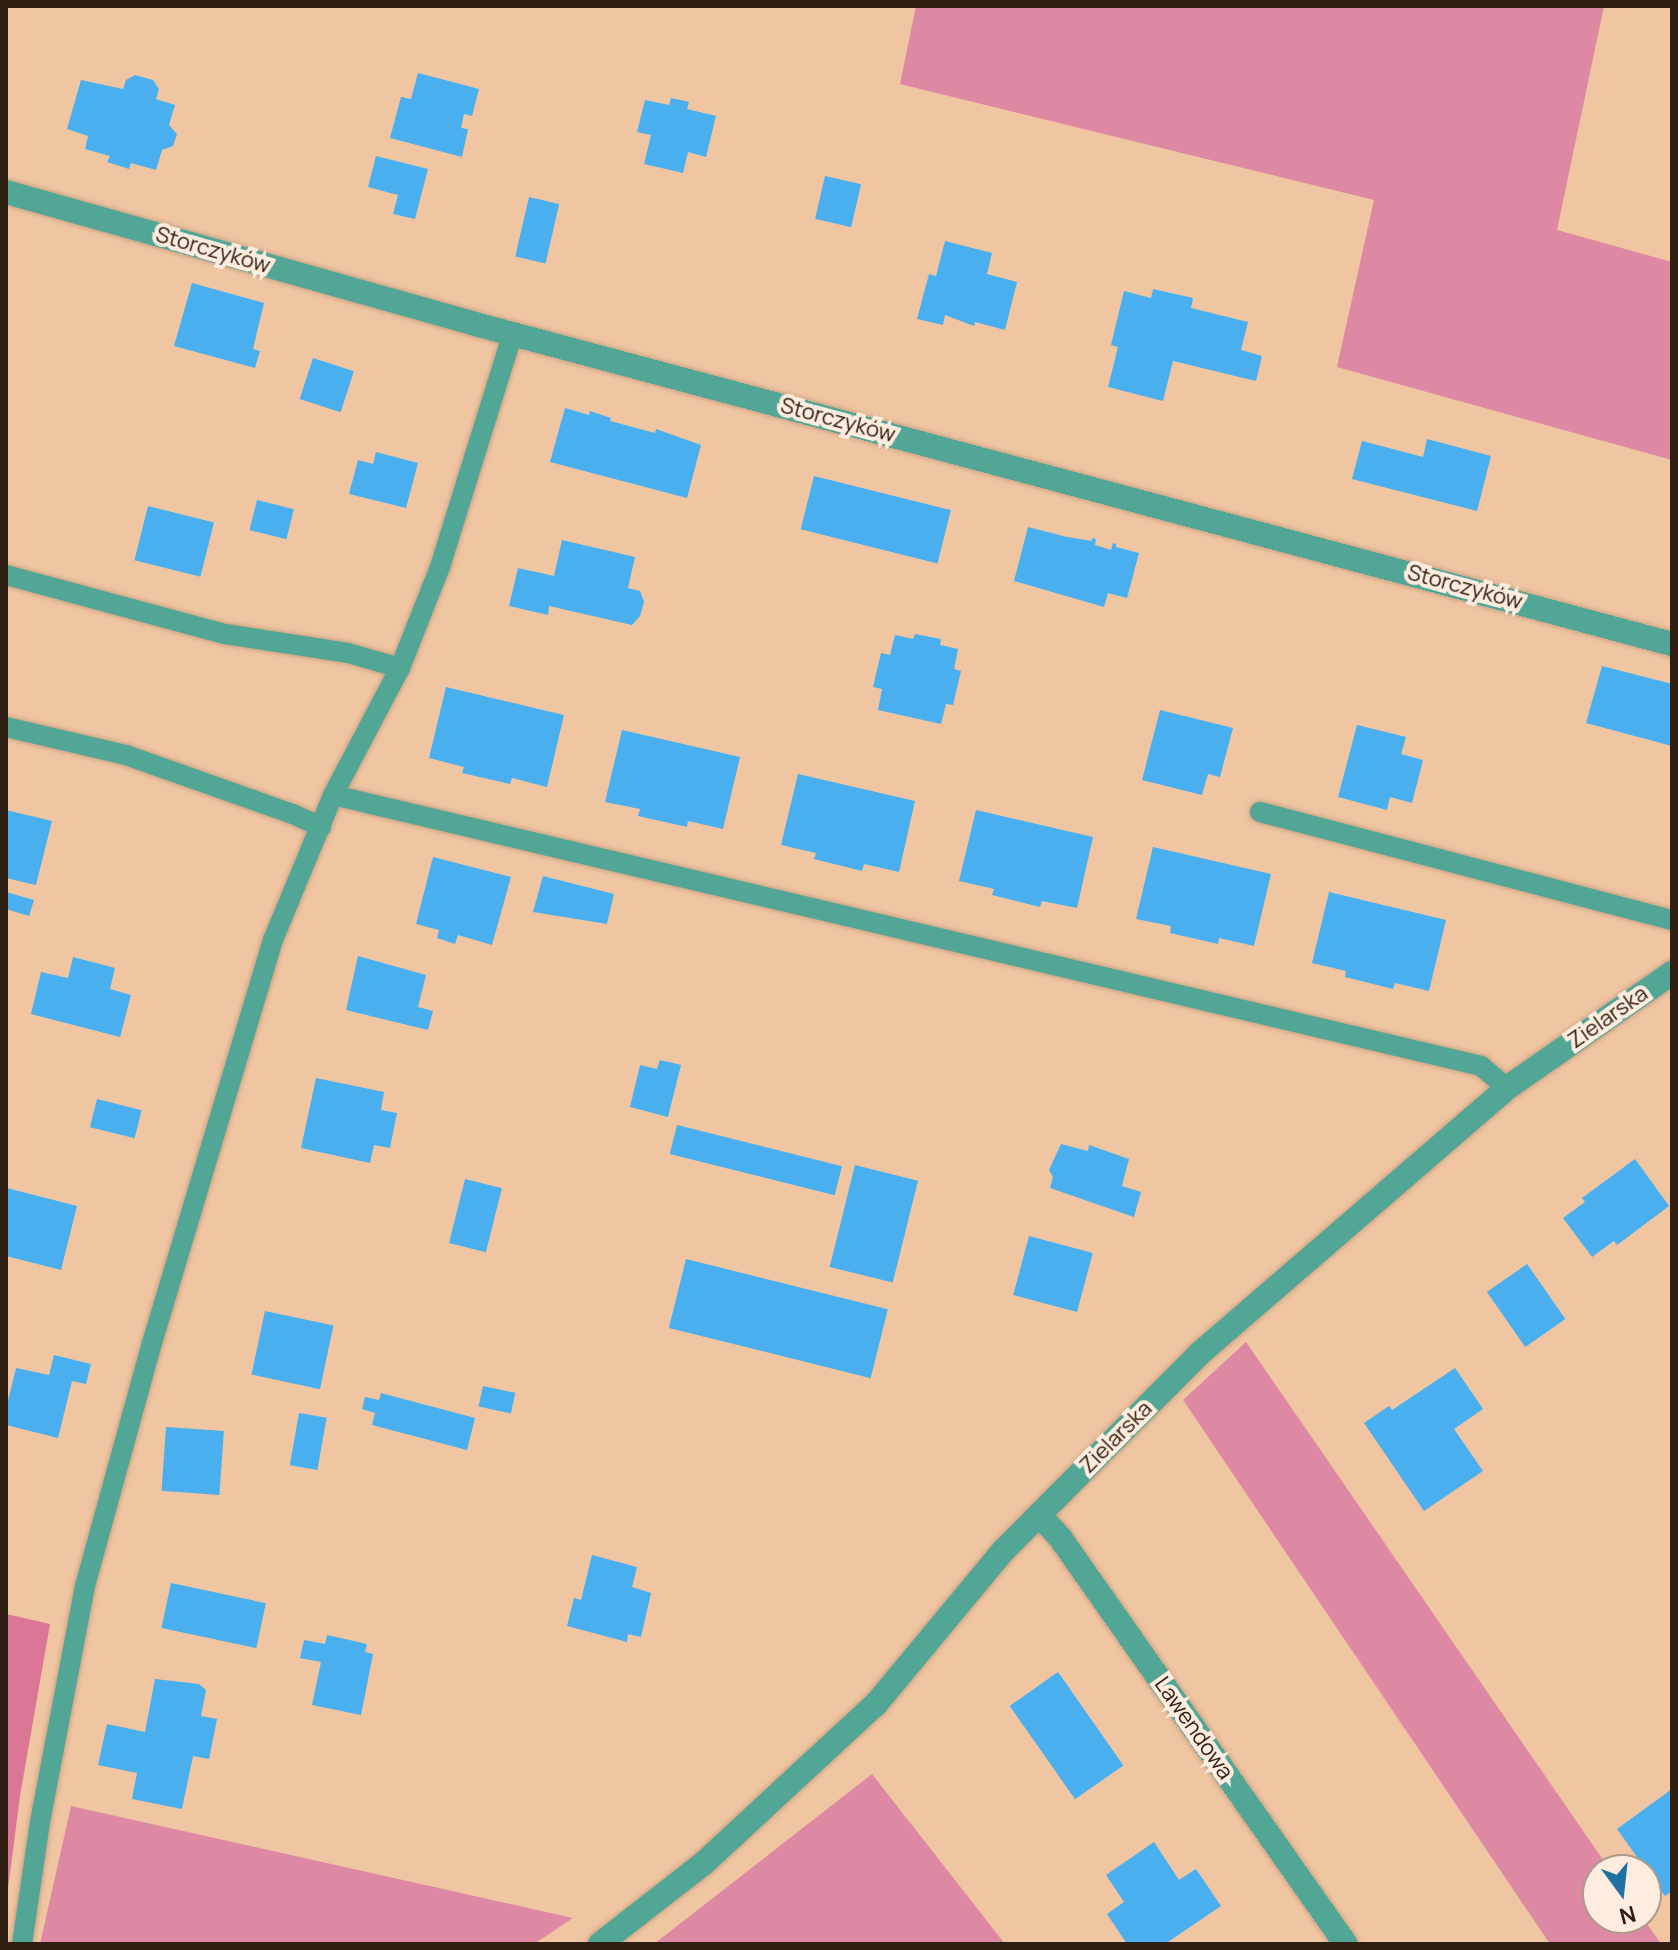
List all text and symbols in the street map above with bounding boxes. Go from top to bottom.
street label: Storczyków [153,221,273,279]
street label: Storczyków [778,392,898,448]
street label: Storczyków [1405,559,1525,615]
street label: Zielarska [1563,980,1653,1054]
street label: Zielarska [1074,1395,1158,1479]
street label: Lawendowa [1149,1672,1239,1784]
north arrow [1582,1854,1662,1934]
text: N [1616,1899,1639,1932]

